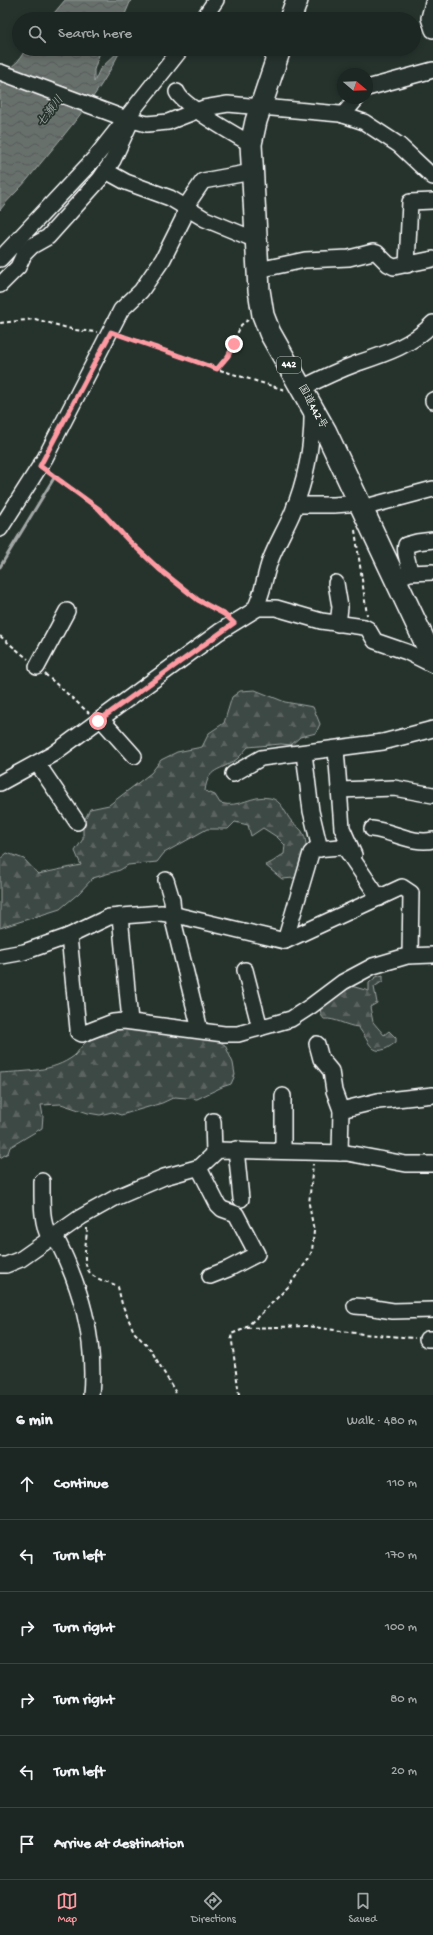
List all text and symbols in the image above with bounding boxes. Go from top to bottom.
search box [12,12,421,56]
icon: search [26,23,48,45]
text: Search here [58,25,132,43]
north arrow [337,68,373,104]
water label: 七瀬川 [34,93,67,131]
route end [225,335,243,353]
road number: 442 [277,357,301,373]
street label: 国道442号 [295,382,330,431]
route start [89,712,107,730]
text: 6 min [16,1411,52,1431]
text: Walk · 480 m [347,1414,417,1429]
icon: ahead [16,1473,38,1495]
text: Continue [54,1475,108,1493]
text: 110 m [387,1476,417,1491]
icon: left [16,1545,38,1567]
text: Turn left [54,1547,105,1565]
text: 170 m [385,1548,417,1563]
icon: right [16,1617,38,1639]
text: Turn right [54,1619,114,1637]
text: 100 m [385,1620,417,1635]
icon: right [16,1689,38,1711]
text: Turn right [54,1691,114,1709]
text: 80 m [390,1692,417,1707]
icon: left [16,1761,38,1783]
text: Turn left [54,1763,105,1781]
text: 20 m [391,1764,417,1779]
icon: arrive [16,1833,38,1855]
text: Arrive at destination [54,1835,184,1853]
tab: Map [56,1890,78,1926]
tab: Directions [191,1890,236,1926]
tab: Saved [348,1890,377,1926]

